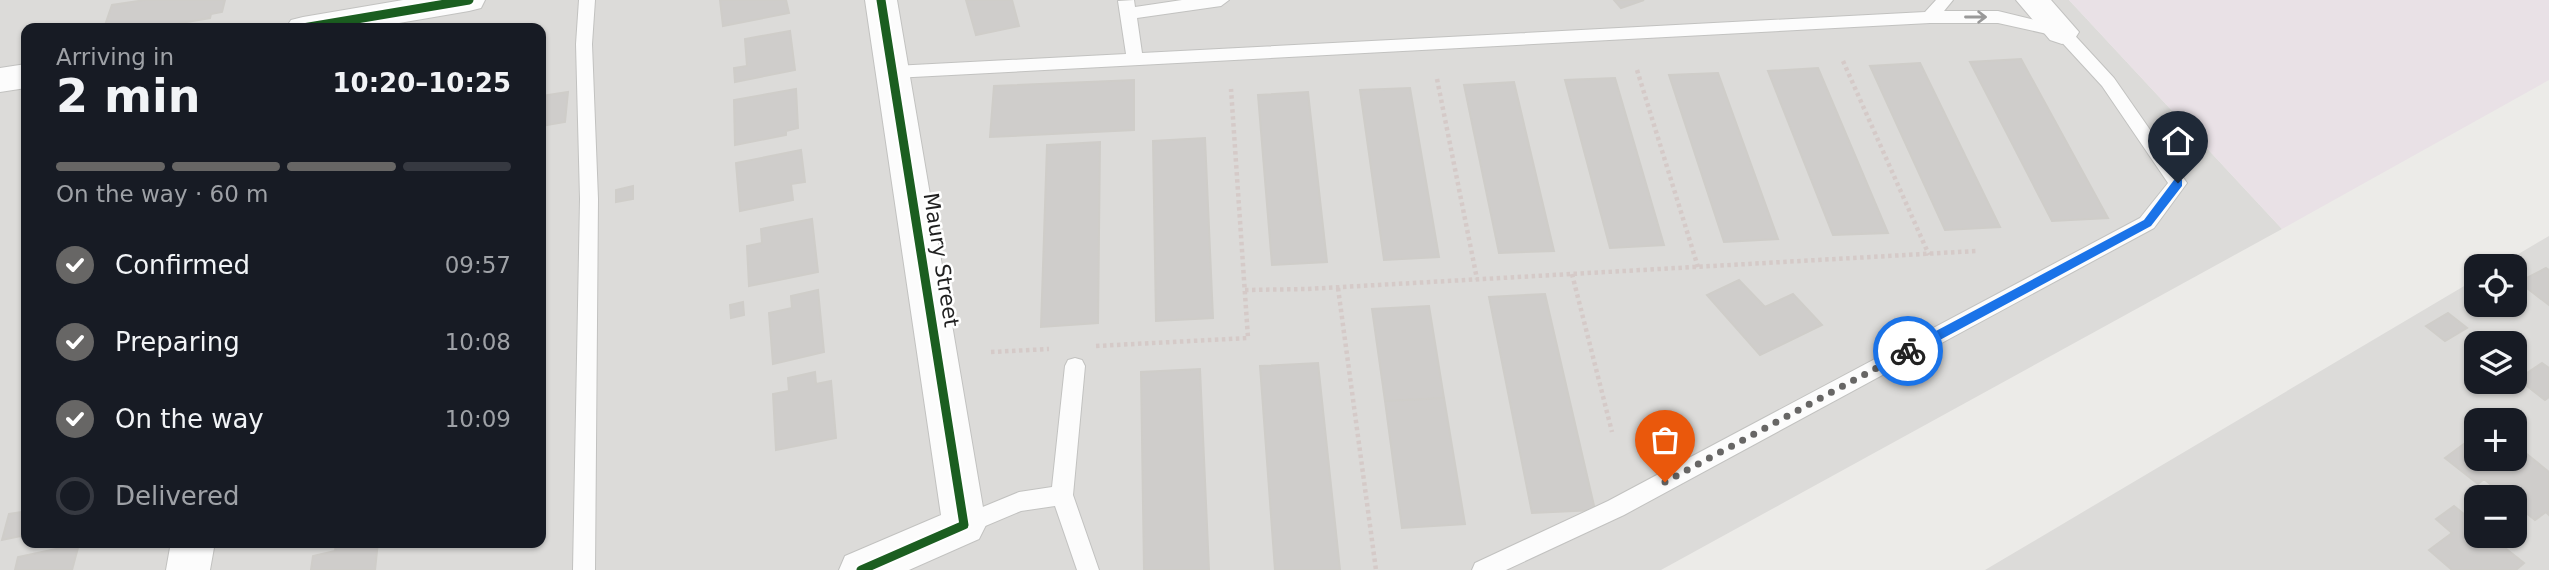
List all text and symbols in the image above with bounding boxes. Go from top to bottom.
one-way arrow [1964,10,1987,24]
text: Arriving in [56,44,174,70]
text: 10:20–10:25 [332,68,511,98]
text: 2 min [56,69,200,123]
pin [2148,111,2208,183]
icon: home [2159,122,2197,160]
text: On the way · 60 m [56,181,268,207]
street label: Maury Street [919,191,963,329]
icon: check [56,246,94,284]
text: Confirmed [115,250,250,280]
text: 09:57 [445,252,511,278]
map controls [2464,254,2527,548]
button: locate [2464,254,2527,317]
courier [1873,316,1943,386]
icon: check [56,323,94,361]
text: Preparing [115,327,240,357]
text: 10:08 [445,329,511,355]
button: layers [2464,331,2527,394]
icon: bike [1889,332,1927,370]
icon: check [56,400,94,438]
text: On the way [115,404,264,434]
text: 10:09 [445,406,511,432]
button: + [2464,408,2527,471]
pin [1635,410,1695,482]
icon: bag [1646,421,1684,459]
text: Delivered [115,481,239,511]
button: − [2464,485,2527,548]

